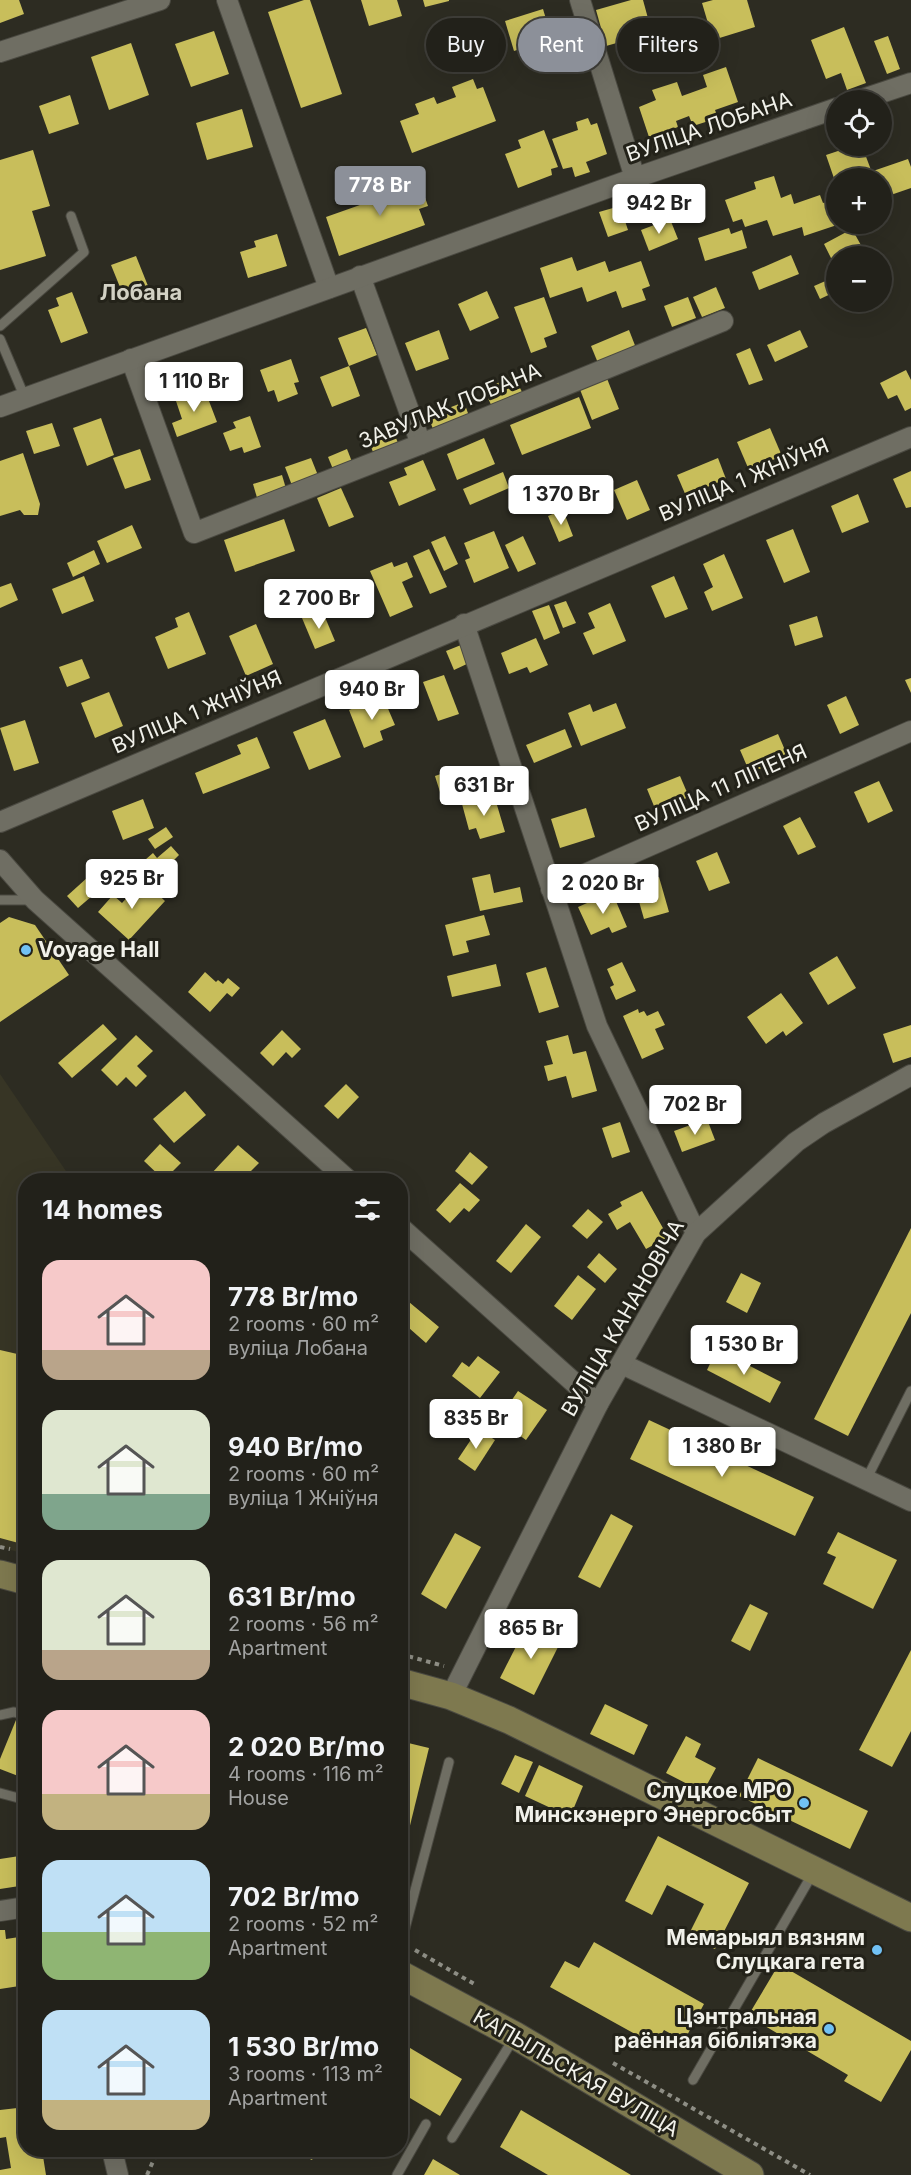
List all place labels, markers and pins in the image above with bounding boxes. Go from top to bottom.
pin: 778 Br [331,166,429,217]
pin: 942 Br [610,184,708,235]
pin: 1 110 Br [132,362,256,413]
pin: 1 370 Br [499,475,623,526]
pin: 2 700 Br [257,579,381,630]
pin: 940 Br [323,670,421,721]
pin: 631 Br [435,766,533,817]
pin: 925 Br [83,859,181,910]
pin: 2 020 Br [541,864,665,915]
place label: Voyage Hall [38,937,160,962]
marker: Voyage Hall [19,943,33,957]
pin: 702 Br [646,1085,744,1136]
pin: 1 530 Br [682,1325,806,1376]
pin: 835 Br [427,1399,525,1450]
pin: 1 380 Br [660,1427,784,1478]
pin: 865 Br [482,1609,580,1660]
place label: Слуцкое МРО Минскэнерго Энергосбыт [515,1778,792,1827]
marker: Слуцкое МРО Минскэнерго Энергосбыт [797,1796,811,1810]
place label: Мемарыял вязням Слуцкага гета [666,1925,865,1974]
marker: Мемарыял вязням Слуцкага гета [870,1943,884,1957]
place label: Цэнтральная раённая бібліятэка [614,2004,817,2053]
marker: Цэнтральная раённая бібліятэка [822,2022,836,2036]

